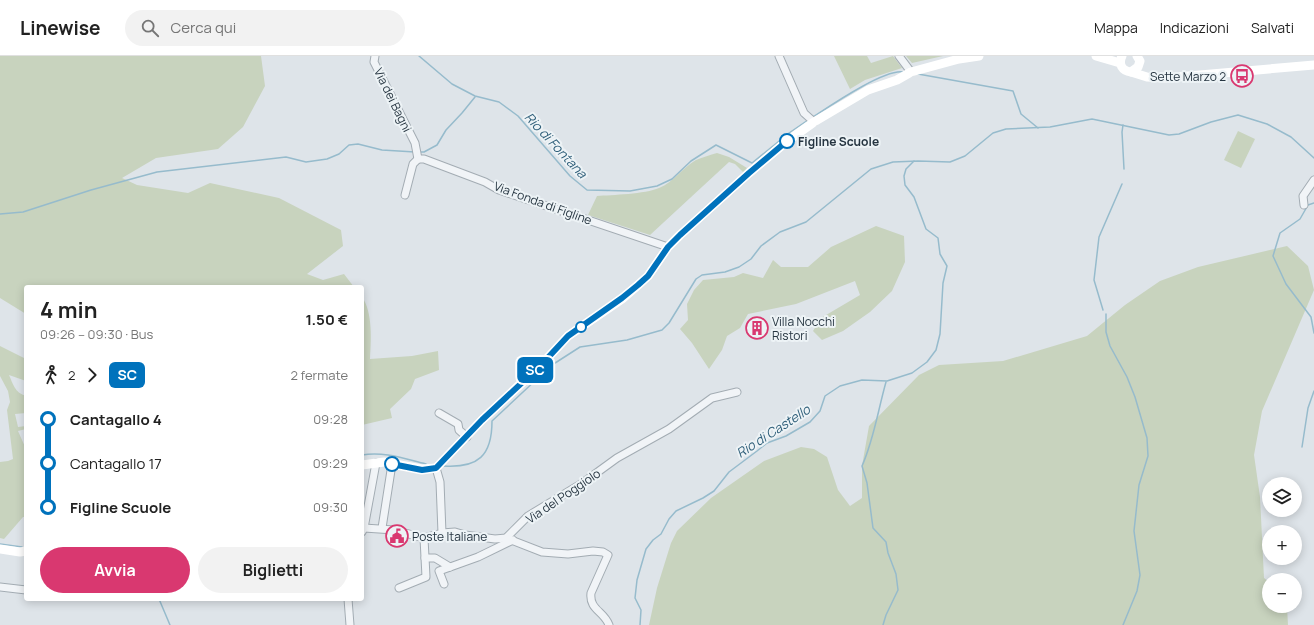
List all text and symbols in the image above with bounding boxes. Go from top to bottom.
search box [125,10,405,46]
text: Linewise [20,15,101,41]
icon: search [139,17,161,39]
text: Cerca qui [171,17,236,38]
text: Mappa [1094,18,1138,37]
text: Indicazioni [1160,18,1229,37]
text: Salvati [1251,18,1294,37]
bus stop icon: Sette Marzo 2 [1229,63,1255,89]
street label: Via dei Bagni [370,65,416,135]
place label: Sette Marzo 2 [1150,68,1226,85]
water label: Rio di Fontana [521,108,592,182]
marker: Figline Scuole [779,133,795,149]
place label: Figline Scuole [798,133,879,150]
street label: Via Fonda di Figline [492,177,594,229]
text: 4 min [40,295,98,325]
text: 1.50 € [306,309,348,330]
place label: Villa Nocchi Ristori [772,313,835,344]
building icon: Villa Nocchi Ristori [744,315,770,341]
unlabelled marker [575,321,587,333]
text: 09:26 – 09:30 · Bus [40,325,153,343]
line badge: SC [517,357,553,383]
text: SC [525,360,545,379]
icon: walk [40,364,62,386]
icon: forward [81,364,103,386]
text: SC [117,365,137,384]
text: 2 [68,366,75,384]
text: 2 fermate [291,366,348,384]
water label: Rio di Castello [733,400,814,462]
text: Cantagallo 4 [70,409,162,430]
text: 09:28 [313,410,348,428]
text: Cantagallo 17 [70,453,162,474]
text: 09:29 [313,454,348,472]
unlabelled marker [384,456,400,472]
street label: Via del Poggiolo [522,465,604,527]
map controls [1262,477,1302,613]
button: layers [1262,477,1302,517]
text: Figline Scuole [70,497,171,518]
text: 09:30 [313,498,348,516]
public building icon: Poste Italiane [384,523,410,549]
button: + [1262,525,1302,565]
place label: Poste Italiane [412,528,487,545]
button: Avvia [40,547,190,593]
button: Biglietti [198,547,348,593]
button: − [1262,573,1302,613]

